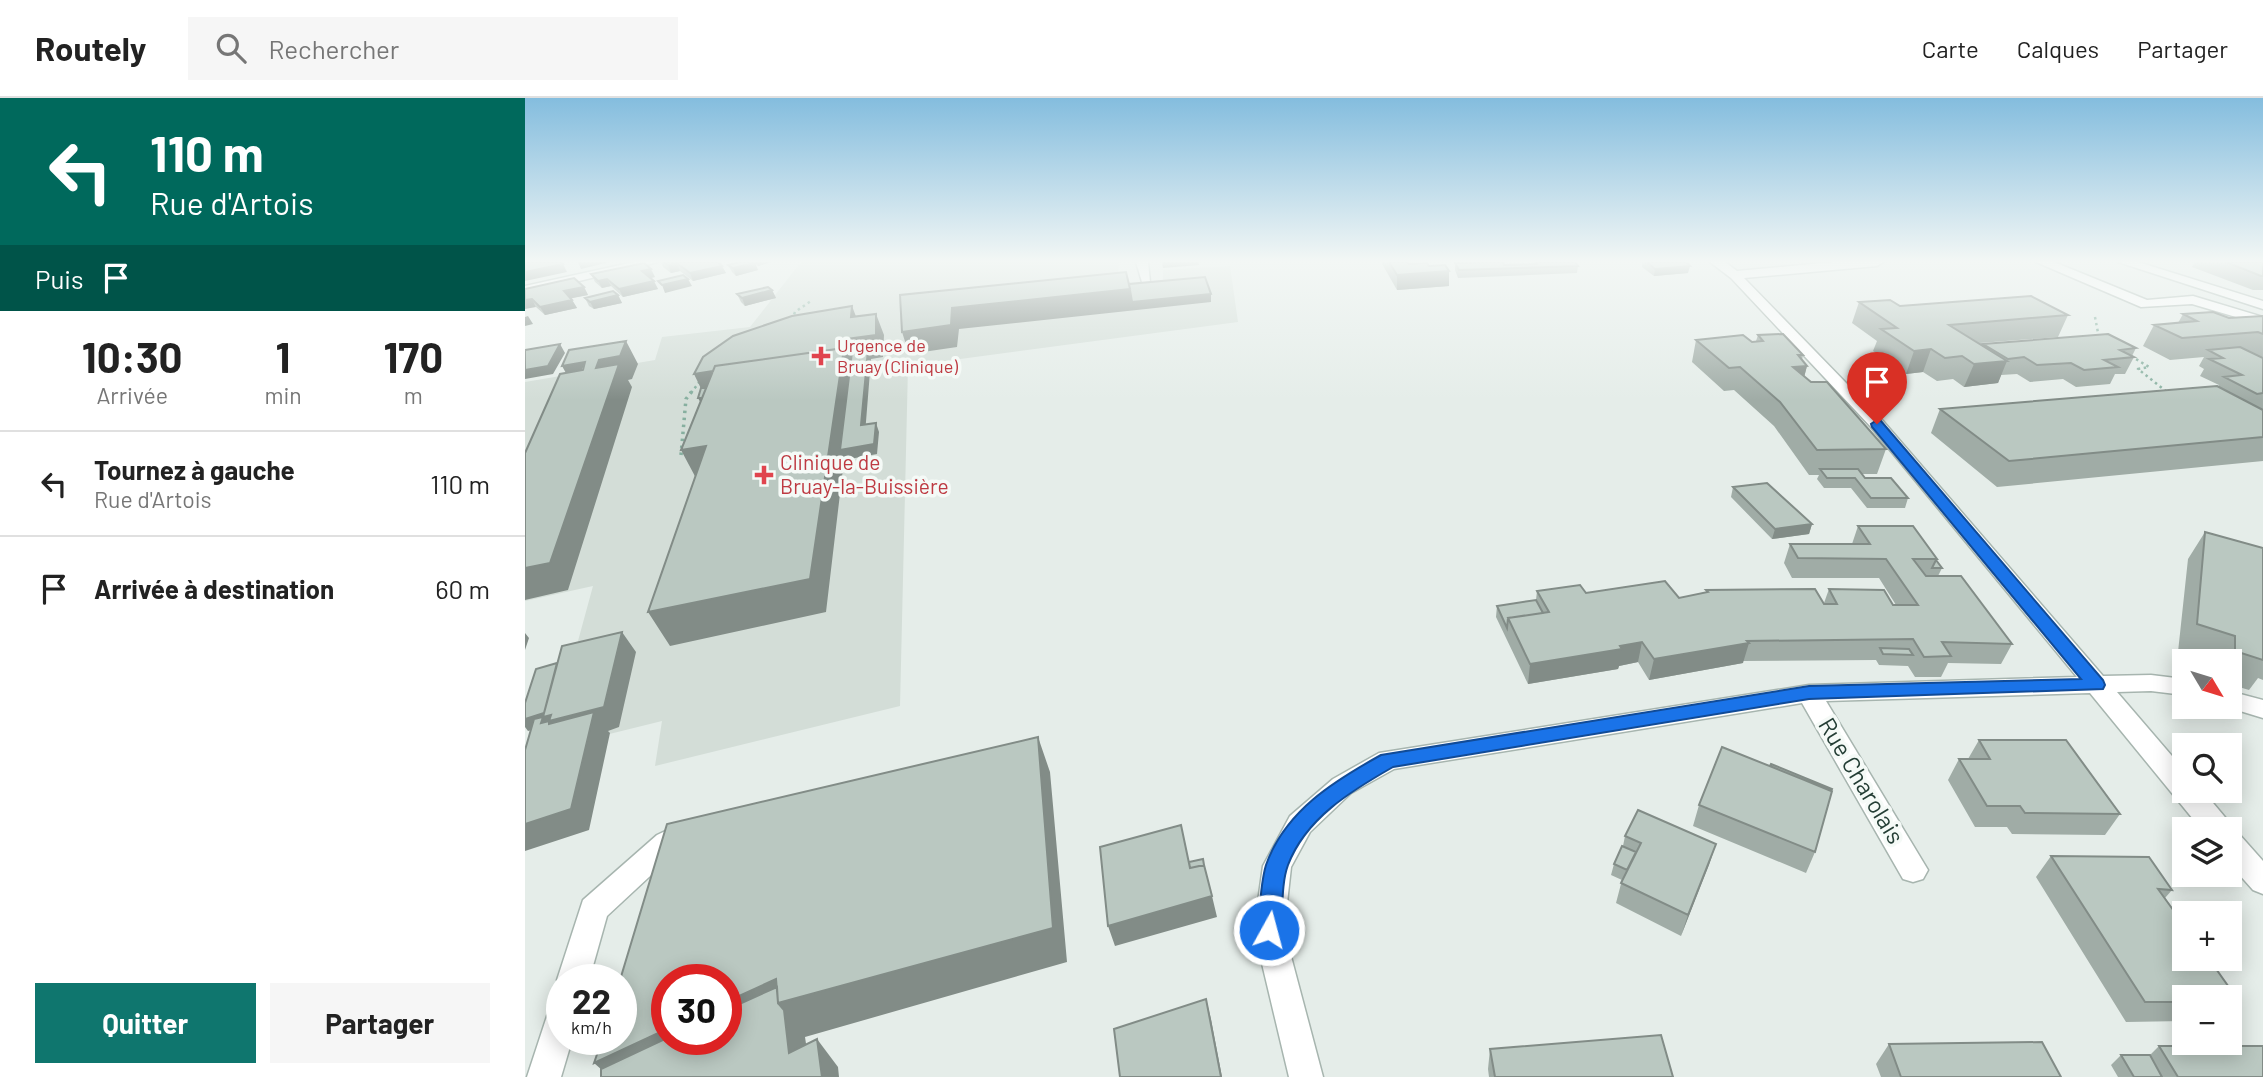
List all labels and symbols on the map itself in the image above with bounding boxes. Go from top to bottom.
place label: Urgence de Bruay (Clinique) [837,334,958,377]
marker: Urgence de Bruay (Clinique) [811,346,831,366]
pin [1847,352,1907,424]
place label: Clinique de Bruay-la-Buissière [780,449,949,498]
marker: Clinique de Bruay-la-Buissière [754,465,774,485]
north arrow [2172,649,2242,719]
street label: Rue Charolais [1813,712,1911,849]
position arrow [1232,893,1306,967]
speed limit sign: 30 [651,964,742,1055]

